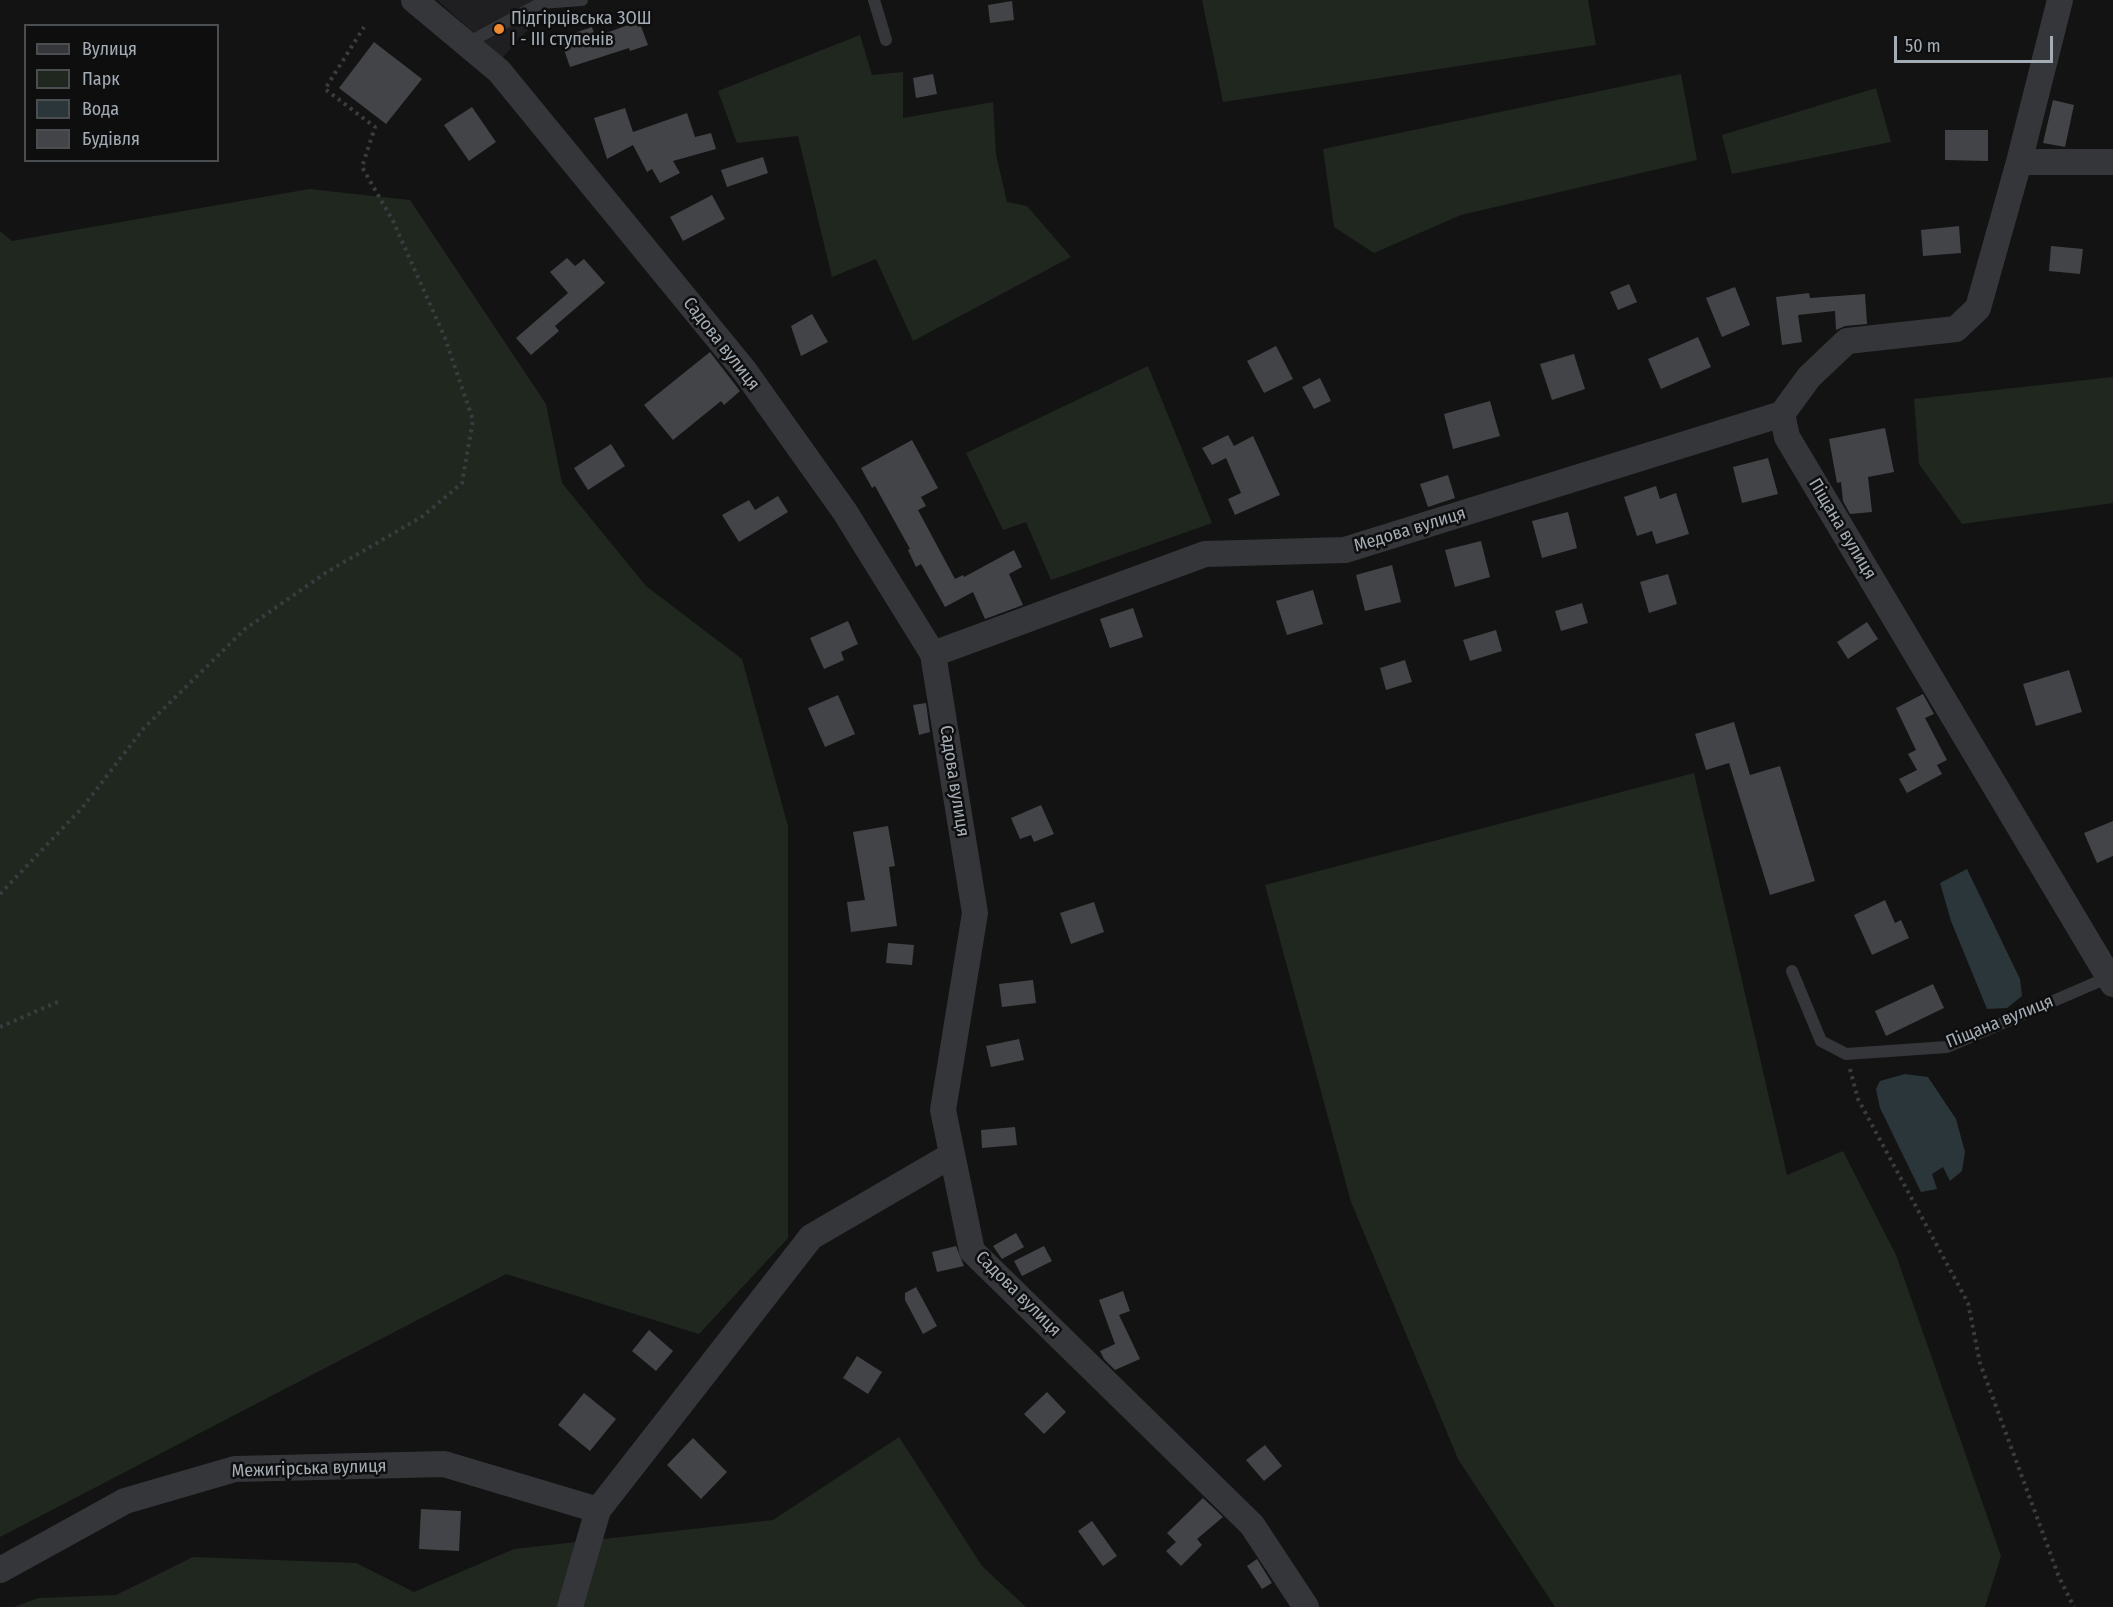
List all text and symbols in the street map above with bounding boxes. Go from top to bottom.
place label: Підгірцівська ЗОШ І - ІІІ ступенів [511,8,652,50]
marker: Підгірцівська ЗОШ І - ІІІ ступенів [492,22,506,36]
legend [24,24,219,162]
scale bar [1897,24,2056,62]
text: 50 m [1905,35,1941,57]
text: Вулиця [82,38,137,60]
text: Парк [82,68,120,90]
text: Вода [82,98,119,120]
text: Будівля [82,128,140,150]
street label: Садова вулиця [678,293,764,395]
street label: Піщана вулиця [1803,475,1881,583]
street label: Медова вулиця [1351,503,1469,557]
street label: Садова вулиця [935,724,973,838]
street label: Піщана вулиця [1943,991,2057,1053]
street label: Садова вулиця [971,1247,1065,1341]
street label: Межигірська вулиця [231,1456,387,1482]

